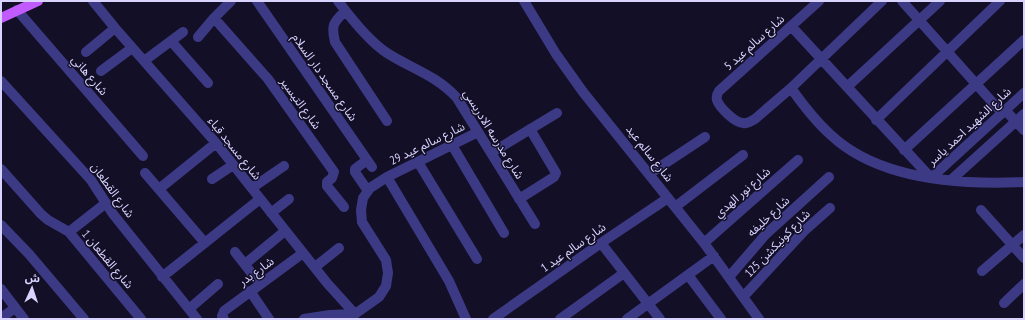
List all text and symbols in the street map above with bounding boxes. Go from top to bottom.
street label: شارع سالم عيد 5 [721,11,789,75]
street label: شارع مسجد دار السلام [287,30,361,125]
street label: شارع هاني [66,52,112,100]
street label: شارع التيسير [275,73,325,133]
street label: شارع الشهيد احمد ياسر [923,83,1015,171]
street label: شارع مدرسه الادريسي [458,86,528,183]
street label: شارع مسجد قباء [203,113,265,184]
street label: شارع سالم عيد 29 [387,118,468,169]
street label: شارع سالم عيد [622,122,677,186]
street label: شارع القطعان [86,160,138,222]
street label: شارع نور الهدي [711,164,775,223]
street label: شارع خليفه [744,192,794,241]
street label: شارع كونيكشن 125 [741,206,814,281]
street label: شارع سالم عيد 1 [538,219,610,277]
street label: شارع القطعان 1 [77,226,137,293]
street label: شارع بدر [235,253,278,291]
north arrow [12,268,52,308]
text: ش [25,271,40,285]

